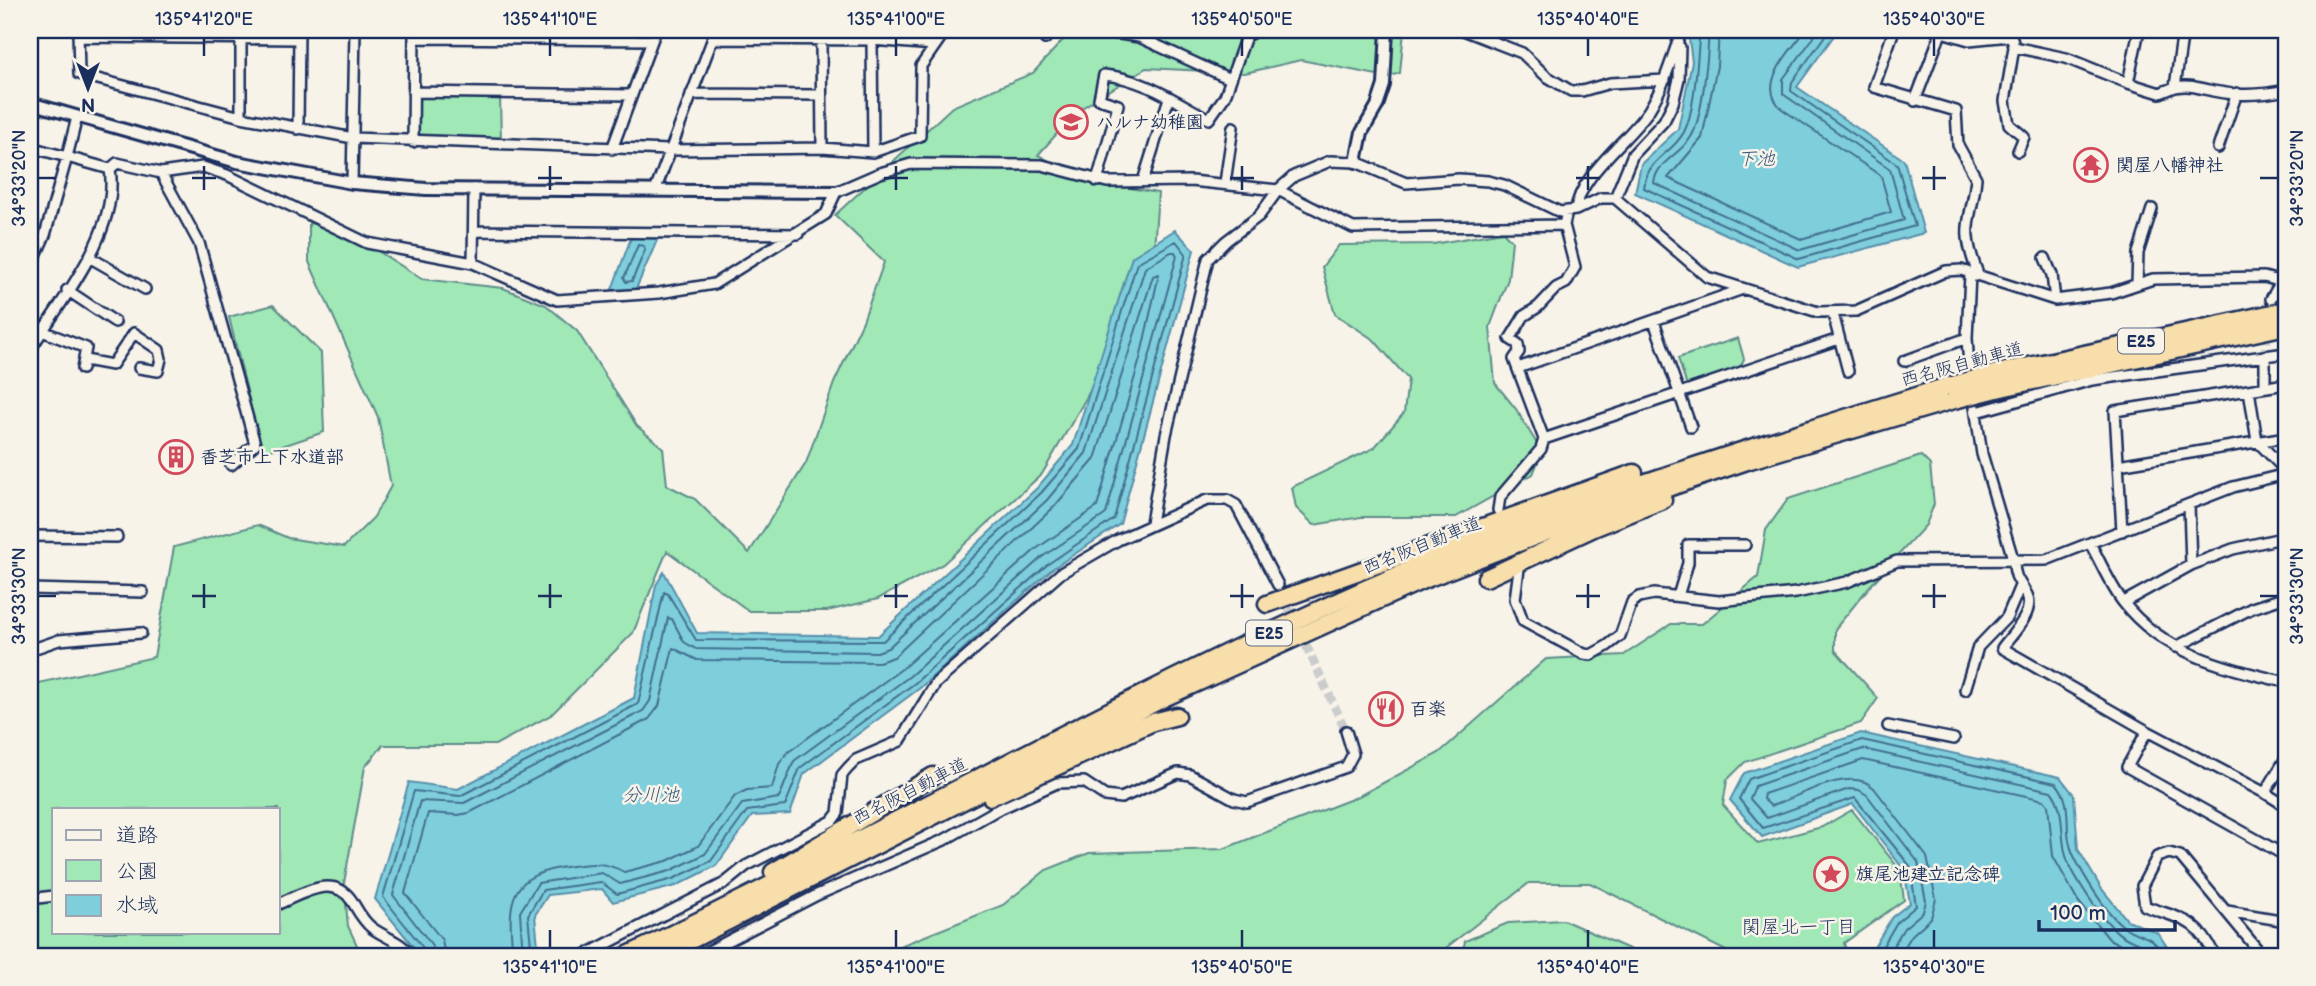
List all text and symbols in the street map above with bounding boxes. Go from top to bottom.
text: 135°41'20"E [155,9,253,30]
text: 135°41'10"E [503,9,597,30]
text: 135°41'00"E [847,9,945,30]
text: 135°40'50"E [1191,9,1293,30]
text: 135°40'40"E [1537,9,1639,30]
text: 135°40'30"E [1883,9,1985,30]
north arrow [52,52,122,122]
text: N [81,92,95,115]
school or university icon: ハルナ幼稚園 [1052,103,1090,141]
place label: ハルナ幼稚園 [1096,112,1204,133]
text: 34°33'20"N [9,129,30,227]
text: 34°33'20"N [2287,129,2308,227]
temple icon: 関屋八幡神社 [2072,146,2110,184]
water label: 下池 [1737,148,1776,171]
place label: 関屋八幡神社 [2116,155,2224,176]
road number: E25 [2118,328,2164,354]
street label: 西名阪自動車道 [1899,338,2026,391]
building icon: 香芝市上下水道部 [157,438,195,476]
place label: 香芝市上下水道部 [200,447,344,468]
street label: 西名阪自動車道 [1360,512,1485,579]
text: 34°33'30"N [9,547,30,645]
text: 34°33'30"N [2287,547,2308,645]
road number: E25 [1246,620,1292,646]
restaurant icon: 百楽 [1367,690,1405,728]
place label: 百楽 [1410,699,1446,720]
street label: 西名阪自動車道 [849,753,971,829]
water label: 分川池 [622,784,680,807]
legend [52,808,280,934]
text: 道路 [116,823,158,848]
place icon: 旗尾池建立記念碑 [1812,855,1850,893]
text: 公園 [116,859,158,884]
place label: 旗尾池建立記念碑 [1856,864,2000,885]
scale bar [2039,888,2176,932]
text: 水域 [116,893,158,918]
text: 100 m [2050,901,2106,926]
district label: 関屋北一丁目 [1742,916,1856,939]
text: 135°41'10"E [503,957,597,978]
text: 135°41'00"E [847,957,945,978]
text: 135°40'50"E [1191,957,1293,978]
text: 135°40'40"E [1537,957,1639,978]
text: 135°40'30"E [1883,957,1985,978]

